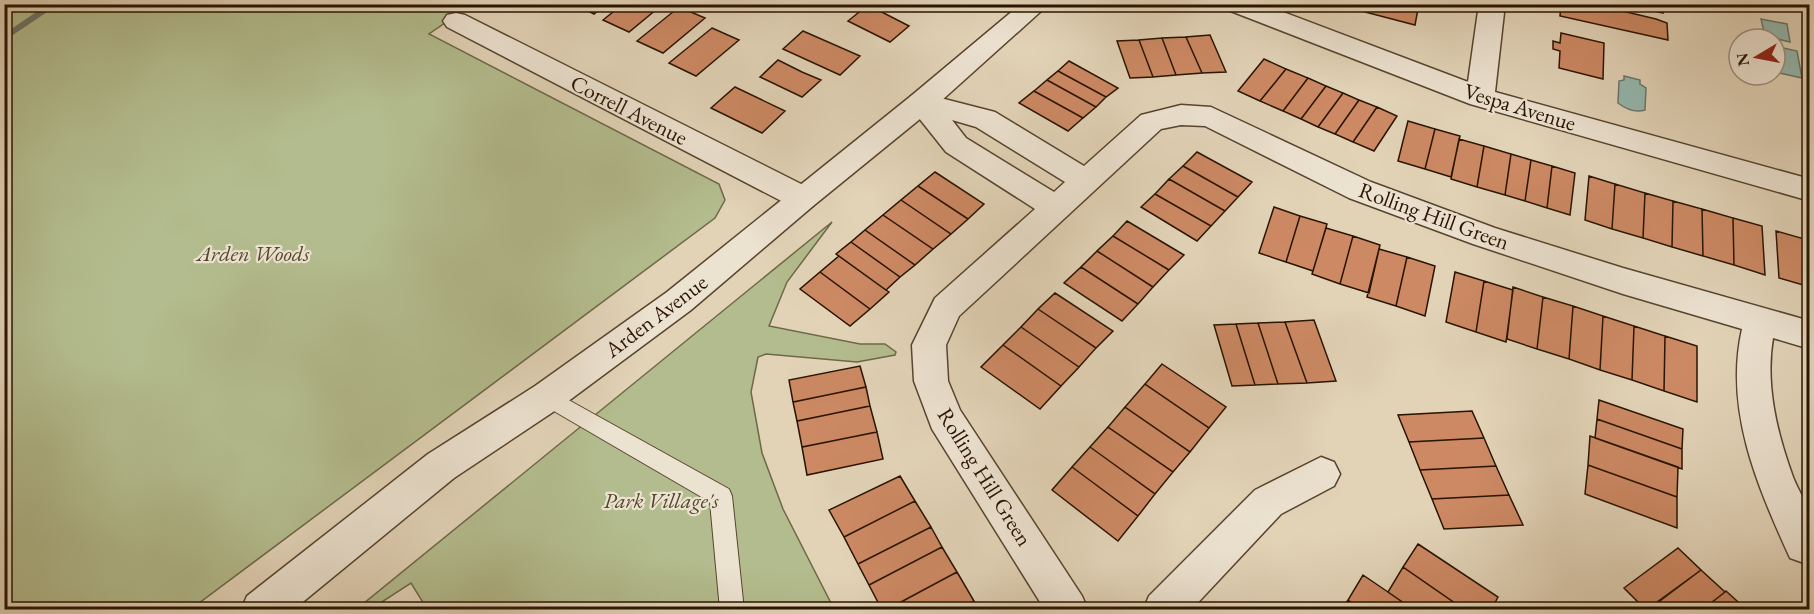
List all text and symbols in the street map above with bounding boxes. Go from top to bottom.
north arrow [1727,27,1787,87]
text: N [1731,51,1754,68]
street label: Correll Avenue [565,68,693,152]
street label: Vespa Avenue [1460,76,1580,138]
street label: Rolling Hill Green [1355,175,1514,257]
park label: Arden Woods [195,239,310,268]
street label: Arden Avenue [598,268,714,365]
street label: Rolling Hill Green [931,402,1039,552]
park label: Park Village's [603,486,719,515]

